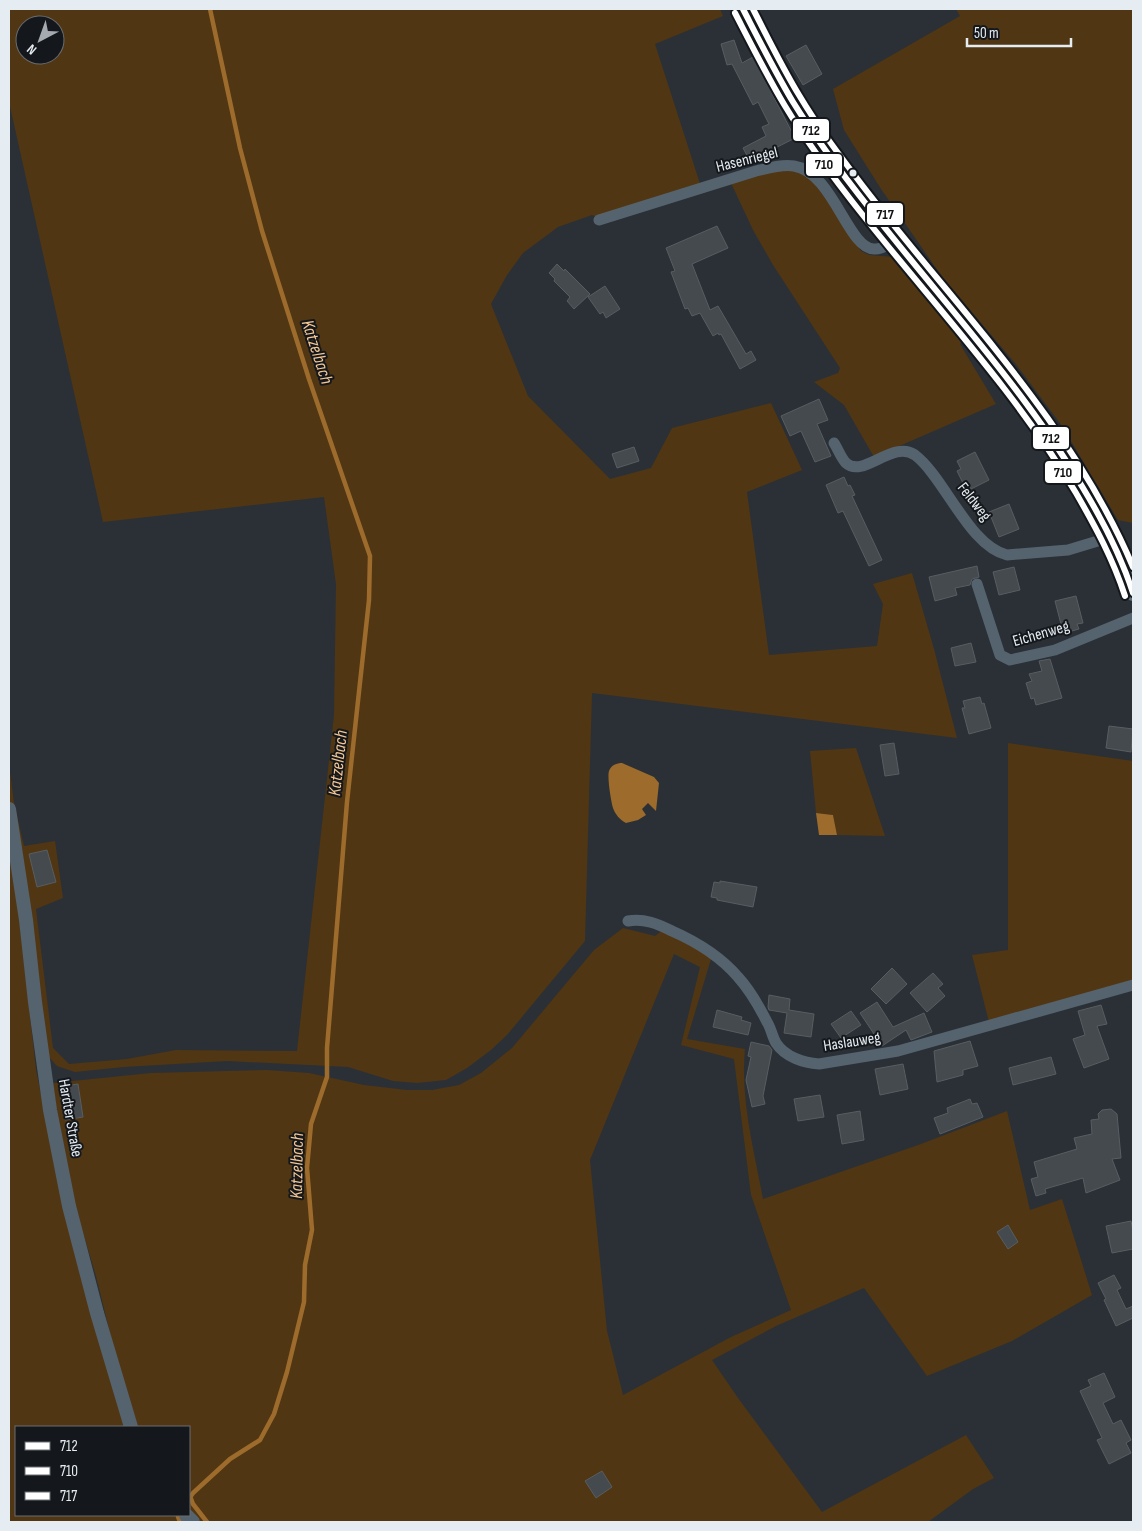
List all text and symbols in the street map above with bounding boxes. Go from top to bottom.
north arrow [15,15,65,65]
scale bar [967,15,1071,47]
text: 50 m [974,24,999,43]
text: N [23,41,40,58]
line badge: 712 [792,118,830,142]
text: 712 [802,122,820,139]
street label: Hasenriegel [714,143,780,177]
line badge: 710 [805,153,843,177]
text: 710 [815,156,833,173]
unlabelled marker [848,168,858,178]
line badge: 717 [866,202,904,226]
text: 717 [876,206,895,223]
water label: Katzelbach [297,317,337,387]
line badge: 712 [1032,426,1070,450]
text: 712 [1042,430,1060,447]
line badge: 710 [1044,460,1082,484]
text: 710 [1054,464,1072,481]
street label: Feldweg [953,479,995,525]
street label: Eichenweg [1011,617,1071,651]
water label: Katzelbach [324,729,352,797]
street label: Haslauweg [822,1028,882,1056]
street label: Hardter Straße [54,1077,86,1159]
water label: Katzelbach [286,1132,308,1199]
legend [15,1426,190,1516]
text: 712 [60,1437,78,1456]
text: 710 [60,1462,78,1481]
text: 717 [60,1487,77,1506]

